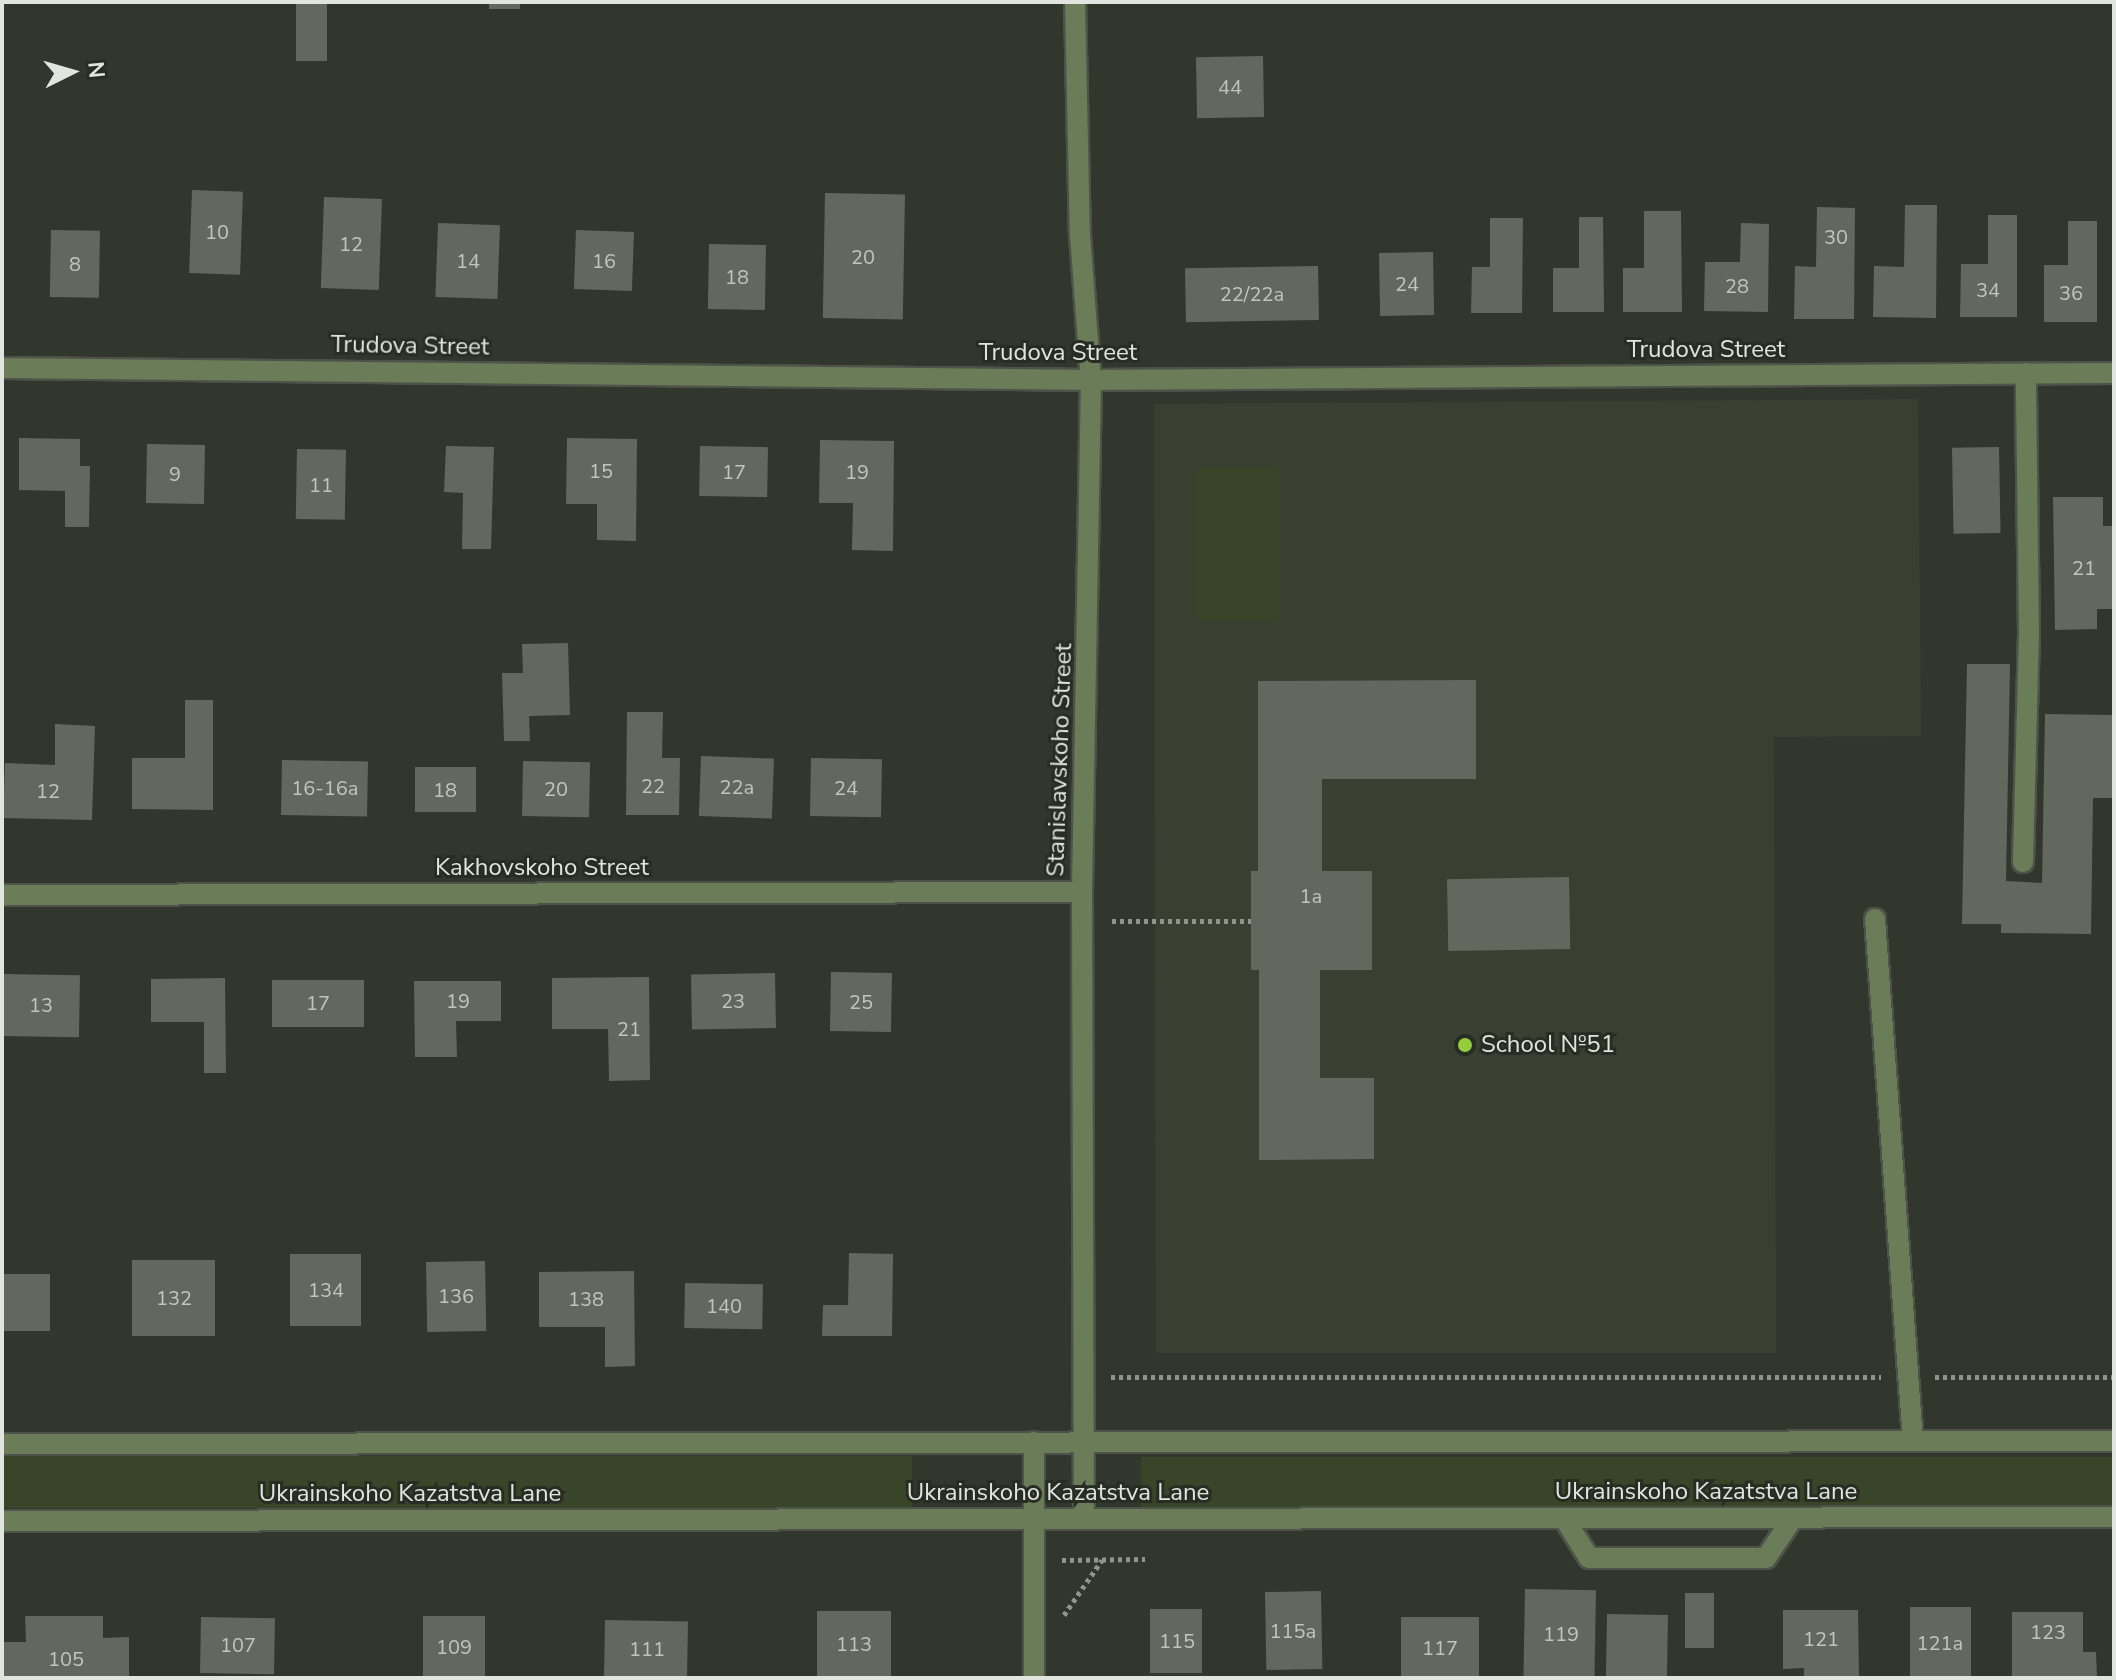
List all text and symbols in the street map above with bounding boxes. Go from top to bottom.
north arrow [32,32,112,112]
text: N [80,60,112,79]
house number: 44 [1218,75,1242,99]
house number: 10 [205,220,229,244]
house number: 30 [1824,225,1848,249]
house number: 12 [339,232,363,256]
house number: 20 [851,245,875,269]
house number: 14 [456,249,480,273]
house number: 16 [592,249,616,273]
house number: 8 [69,252,81,276]
house number: 18 [725,265,749,289]
house number: 24 [1395,272,1419,296]
house number: 28 [1725,274,1749,298]
house number: 34 [1976,278,2000,302]
house number: 36 [2059,281,2083,305]
house number: 22/22а [1220,282,1284,306]
street label: Trudova Street [331,330,489,362]
street label: Trudova Street [1627,336,1785,364]
street label: Trudova Street [979,339,1137,367]
house number: 15 [589,459,613,483]
house number: 17 [722,460,746,484]
house number: 19 [845,460,869,484]
house number: 9 [169,462,181,486]
house number: 11 [309,473,333,497]
house number: 21 [2072,556,2096,580]
street label: Stanislavskoho Street [1042,643,1078,877]
house number: 22 [641,774,665,798]
house number: 22а [720,775,754,799]
house number: 16-16а [291,776,359,800]
house number: 24 [834,776,858,800]
house number: 20 [544,777,568,801]
house number: 18 [433,778,457,802]
house number: 12 [36,779,60,803]
street label: Kakhovskoho Street [435,854,649,882]
house number: 1а [1300,884,1322,908]
house number: 19 [446,989,470,1013]
house number: 23 [721,989,745,1013]
house number: 25 [849,990,873,1014]
house number: 17 [306,991,330,1015]
house number: 13 [29,993,53,1017]
house number: 21 [617,1017,641,1041]
place label: School №51 [1481,1031,1615,1059]
marker: School №51 [1456,1036,1474,1054]
house number: 134 [308,1278,344,1302]
house number: 136 [438,1284,474,1308]
house number: 132 [156,1286,192,1310]
house number: 138 [568,1287,604,1311]
house number: 140 [706,1294,742,1318]
street label: Ukrainskoho Kazatstva Lane [1555,1478,1857,1506]
street label: Ukrainskoho Kazatstva Lane [907,1479,1209,1507]
street label: Ukrainskoho Kazatstva Lane [259,1480,561,1508]
house number: 115а [1270,1619,1316,1643]
house number: 123 [2030,1620,2066,1644]
house number: 119 [1543,1622,1579,1646]
house number: 121 [1803,1627,1839,1651]
house number: 115 [1159,1629,1195,1653]
house number: 121а [1917,1631,1963,1655]
house number: 113 [836,1632,872,1656]
house number: 107 [220,1633,256,1657]
house number: 109 [436,1635,472,1659]
house number: 117 [1422,1636,1458,1660]
house number: 111 [629,1637,665,1661]
house number: 105 [48,1647,84,1671]

